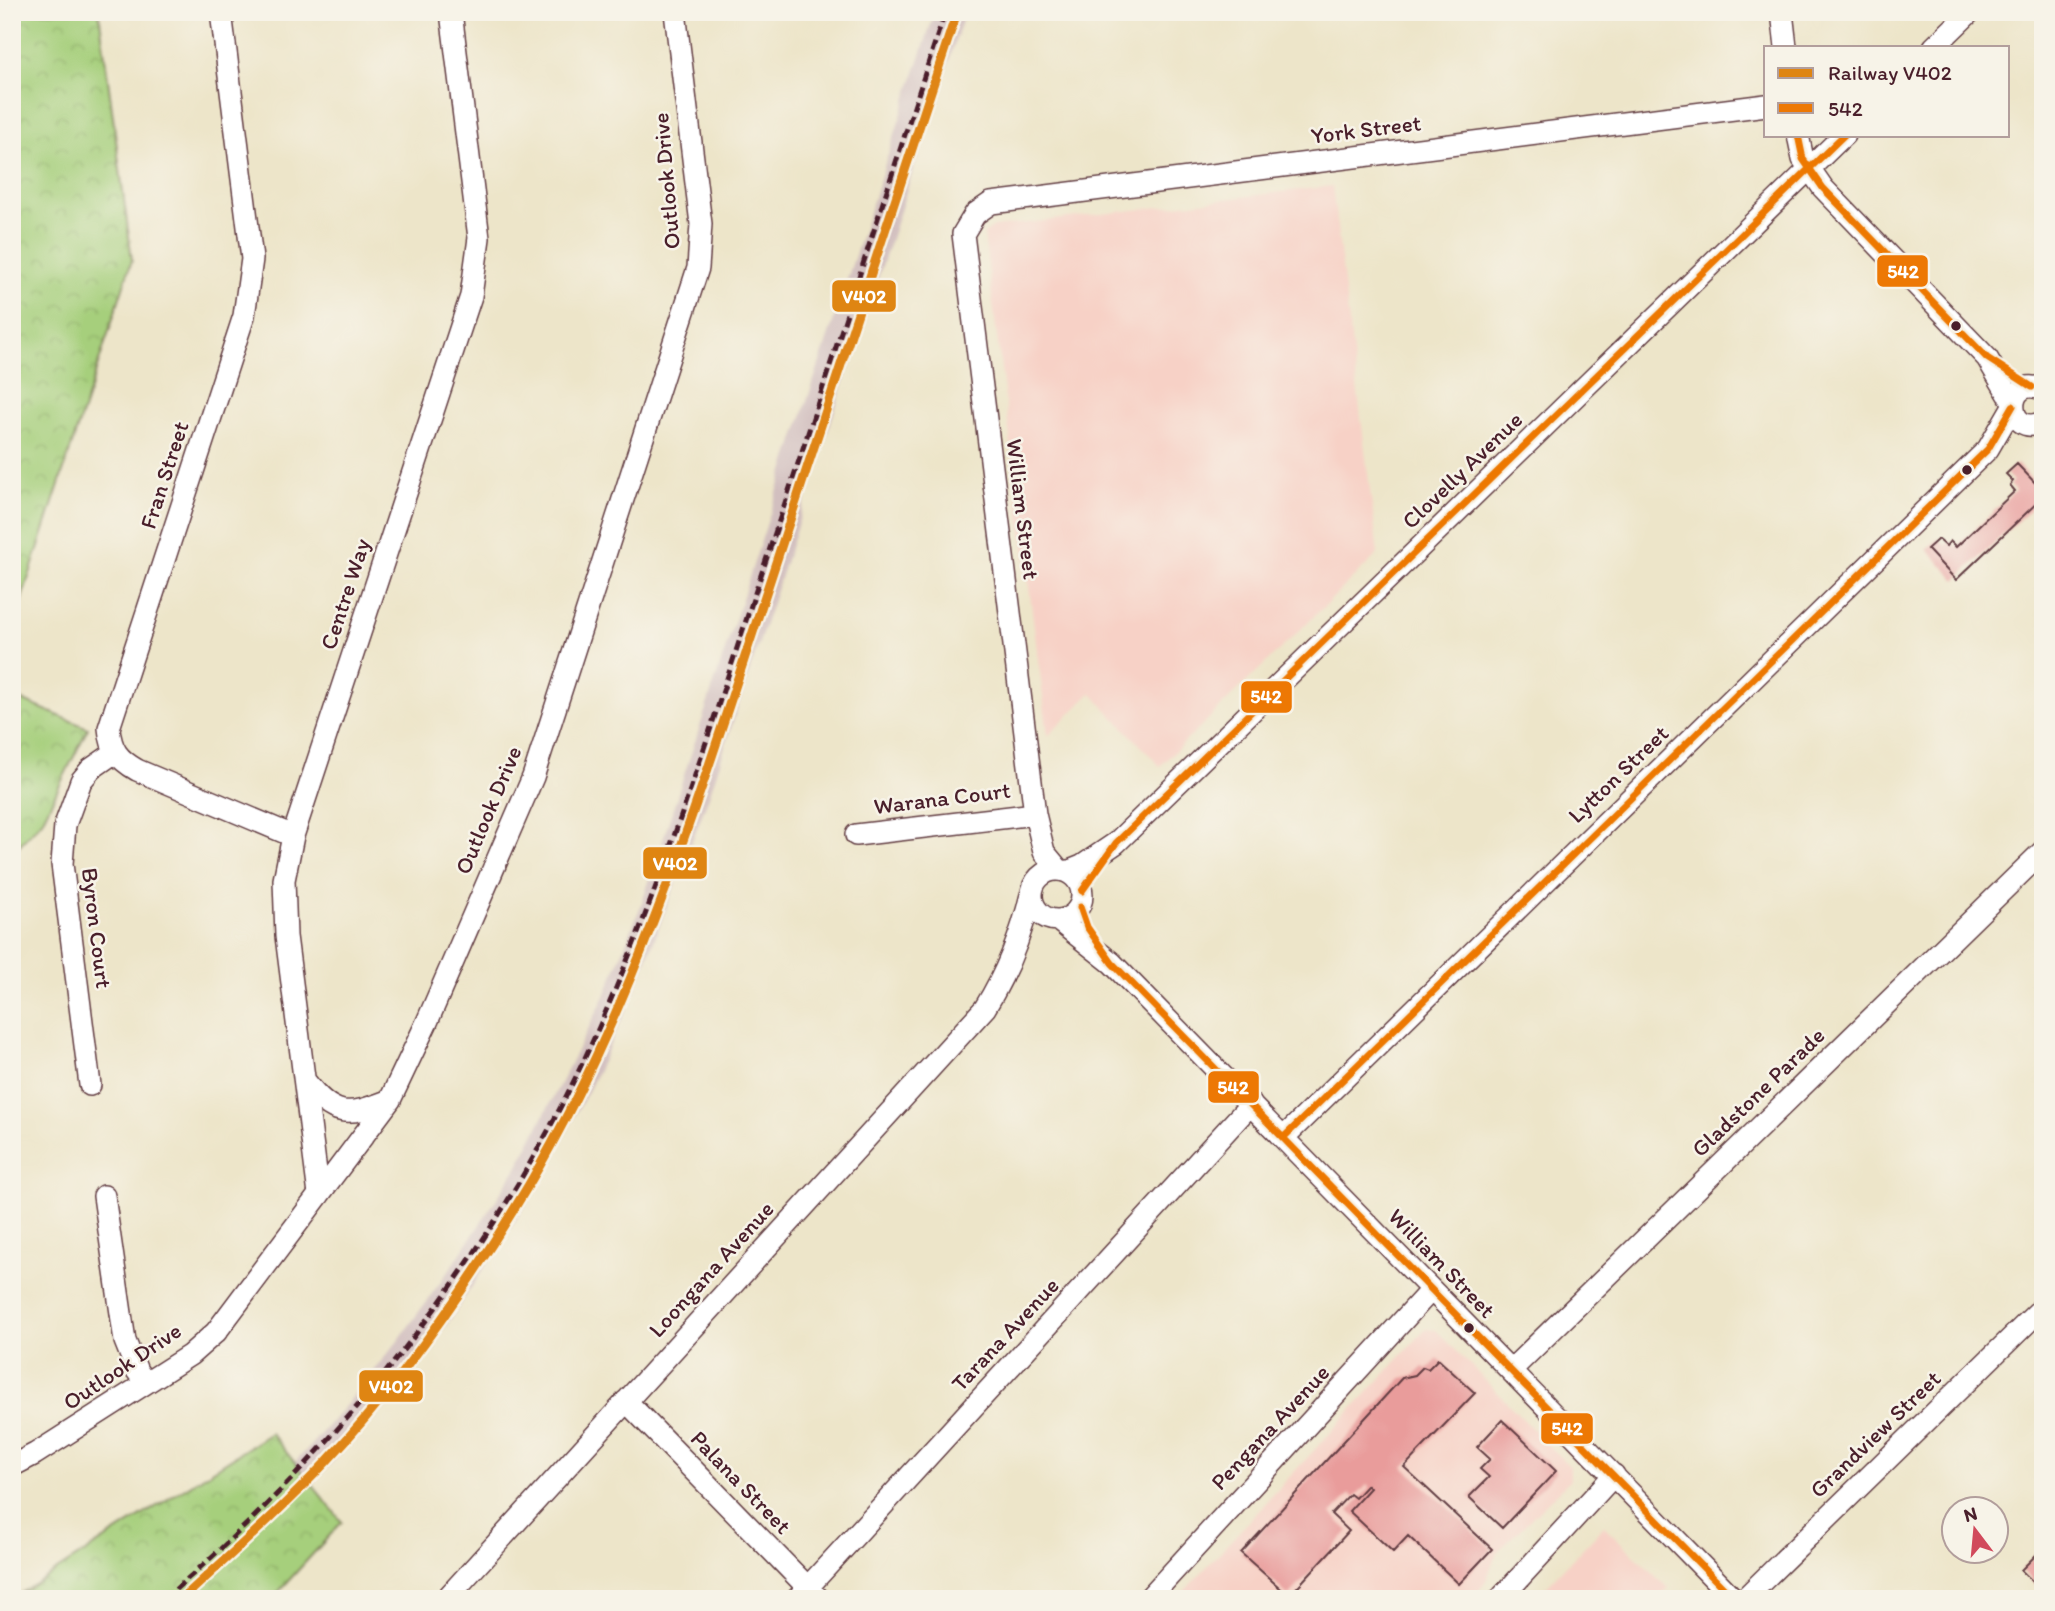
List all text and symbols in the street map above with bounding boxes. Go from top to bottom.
legend [1764,46,2010,136]
text: Railway V402 [1828,60,1952,85]
text: 542 [1828,96,1863,121]
street label: York Street [1309,108,1423,150]
street label: Outlook Drive [646,112,686,250]
line badge: 542 [1876,254,1929,288]
text: 542 [1887,260,1919,283]
line badge: V402 [831,279,897,313]
text: V402 [842,285,886,308]
unlabelled marker [1949,319,1963,333]
street label: Clovelly Avenue [1396,406,1528,534]
street label: Fran Street [133,417,195,532]
street label: William Street [1000,437,1046,581]
unlabelled marker [1960,463,1974,477]
street label: Centre Way [314,535,376,653]
line badge: 542 [1240,680,1293,714]
text: 542 [1250,685,1282,708]
street label: Lytton Street [1562,719,1674,829]
street label: Outlook Drive [448,742,528,878]
street label: Warana Court [872,776,1012,820]
line badge: V402 [642,846,708,880]
text: V402 [653,852,697,875]
street label: Byron Court [76,866,118,990]
street label: Gladstone Parade [1686,1021,1830,1163]
line badge: 542 [1207,1070,1260,1104]
text: 542 [1217,1076,1249,1099]
street label: Loongana Avenue [642,1195,780,1343]
street label: William Street [1383,1202,1502,1324]
street label: Tarana Avenue [945,1271,1065,1397]
street label: Outlook Drive [57,1316,187,1416]
unlabelled marker [1462,1321,1476,1335]
street label: Pengana Avenue [1205,1358,1335,1496]
street label: Grandview Street [1804,1364,1947,1504]
line badge: V402 [358,1369,424,1403]
text: V402 [369,1375,413,1398]
line badge: 542 [1540,1412,1594,1445]
text: 542 [1551,1417,1583,1440]
street label: Palana Street [685,1425,797,1540]
north arrow [1940,1496,2010,1566]
text: N [1961,1501,1980,1527]

